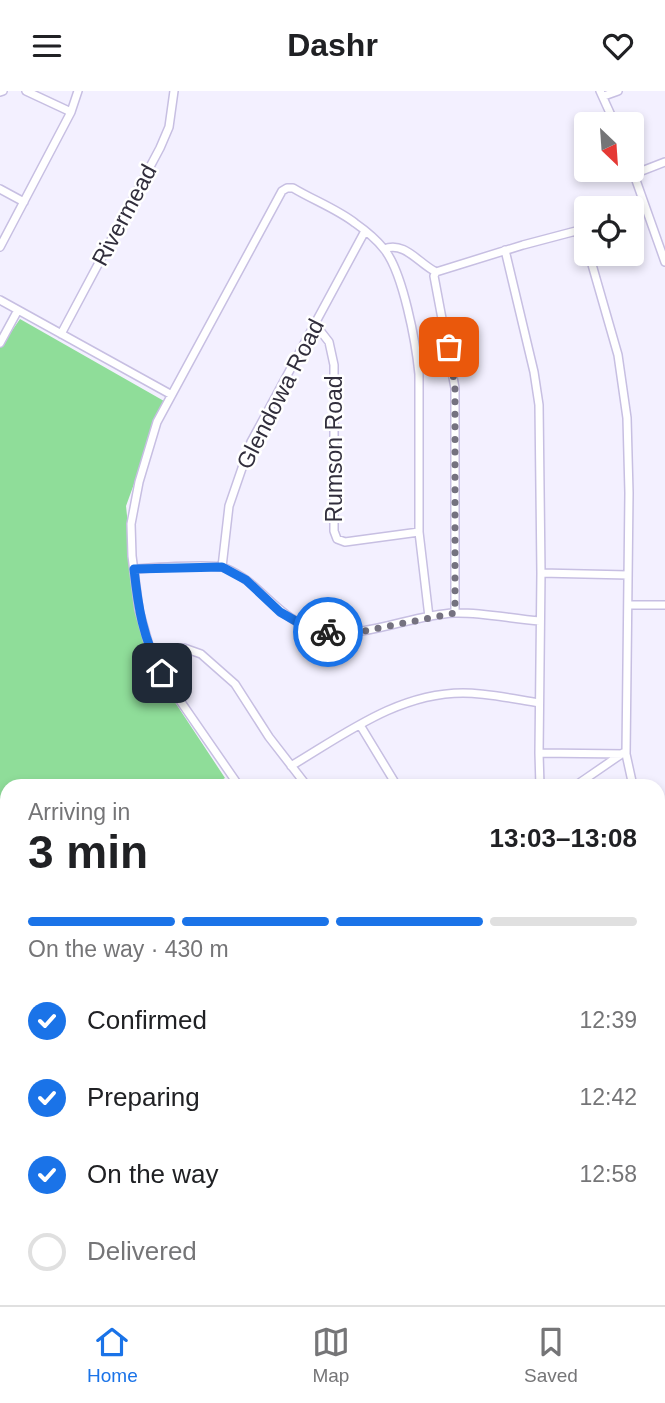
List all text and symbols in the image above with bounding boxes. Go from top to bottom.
icon: menu [28,27,66,65]
text: Dashr [287,27,378,63]
icon: heart [599,27,637,65]
north arrow [574,112,644,182]
map controls [574,112,644,266]
street label: Rivermead [86,160,162,270]
button: locate [574,196,644,266]
street label: Glendowa Road [231,315,329,473]
pin [419,317,479,377]
icon: bag [430,328,468,366]
street label: Rumson Road [321,375,347,523]
courier [293,597,363,667]
icon: bike [309,613,347,651]
pin [132,643,192,703]
icon: home [143,654,181,692]
text: Arriving in [28,799,130,825]
text: 13:03–13:08 [490,823,637,853]
text: 3 min [28,826,148,878]
text: On the way · 430 m [28,936,229,962]
icon: check [28,1002,66,1040]
text: Confirmed [87,1005,207,1035]
text: 12:39 [579,1007,637,1033]
icon: check [28,1079,66,1117]
text: Preparing [87,1082,200,1112]
text: 12:42 [579,1084,637,1110]
icon: check [28,1156,66,1194]
text: On the way [87,1159,219,1189]
text: 12:58 [579,1161,637,1187]
text: Delivered [87,1236,197,1266]
tab: Home [87,1323,138,1387]
tab: Map [312,1323,350,1387]
tab: Saved [524,1323,578,1387]

